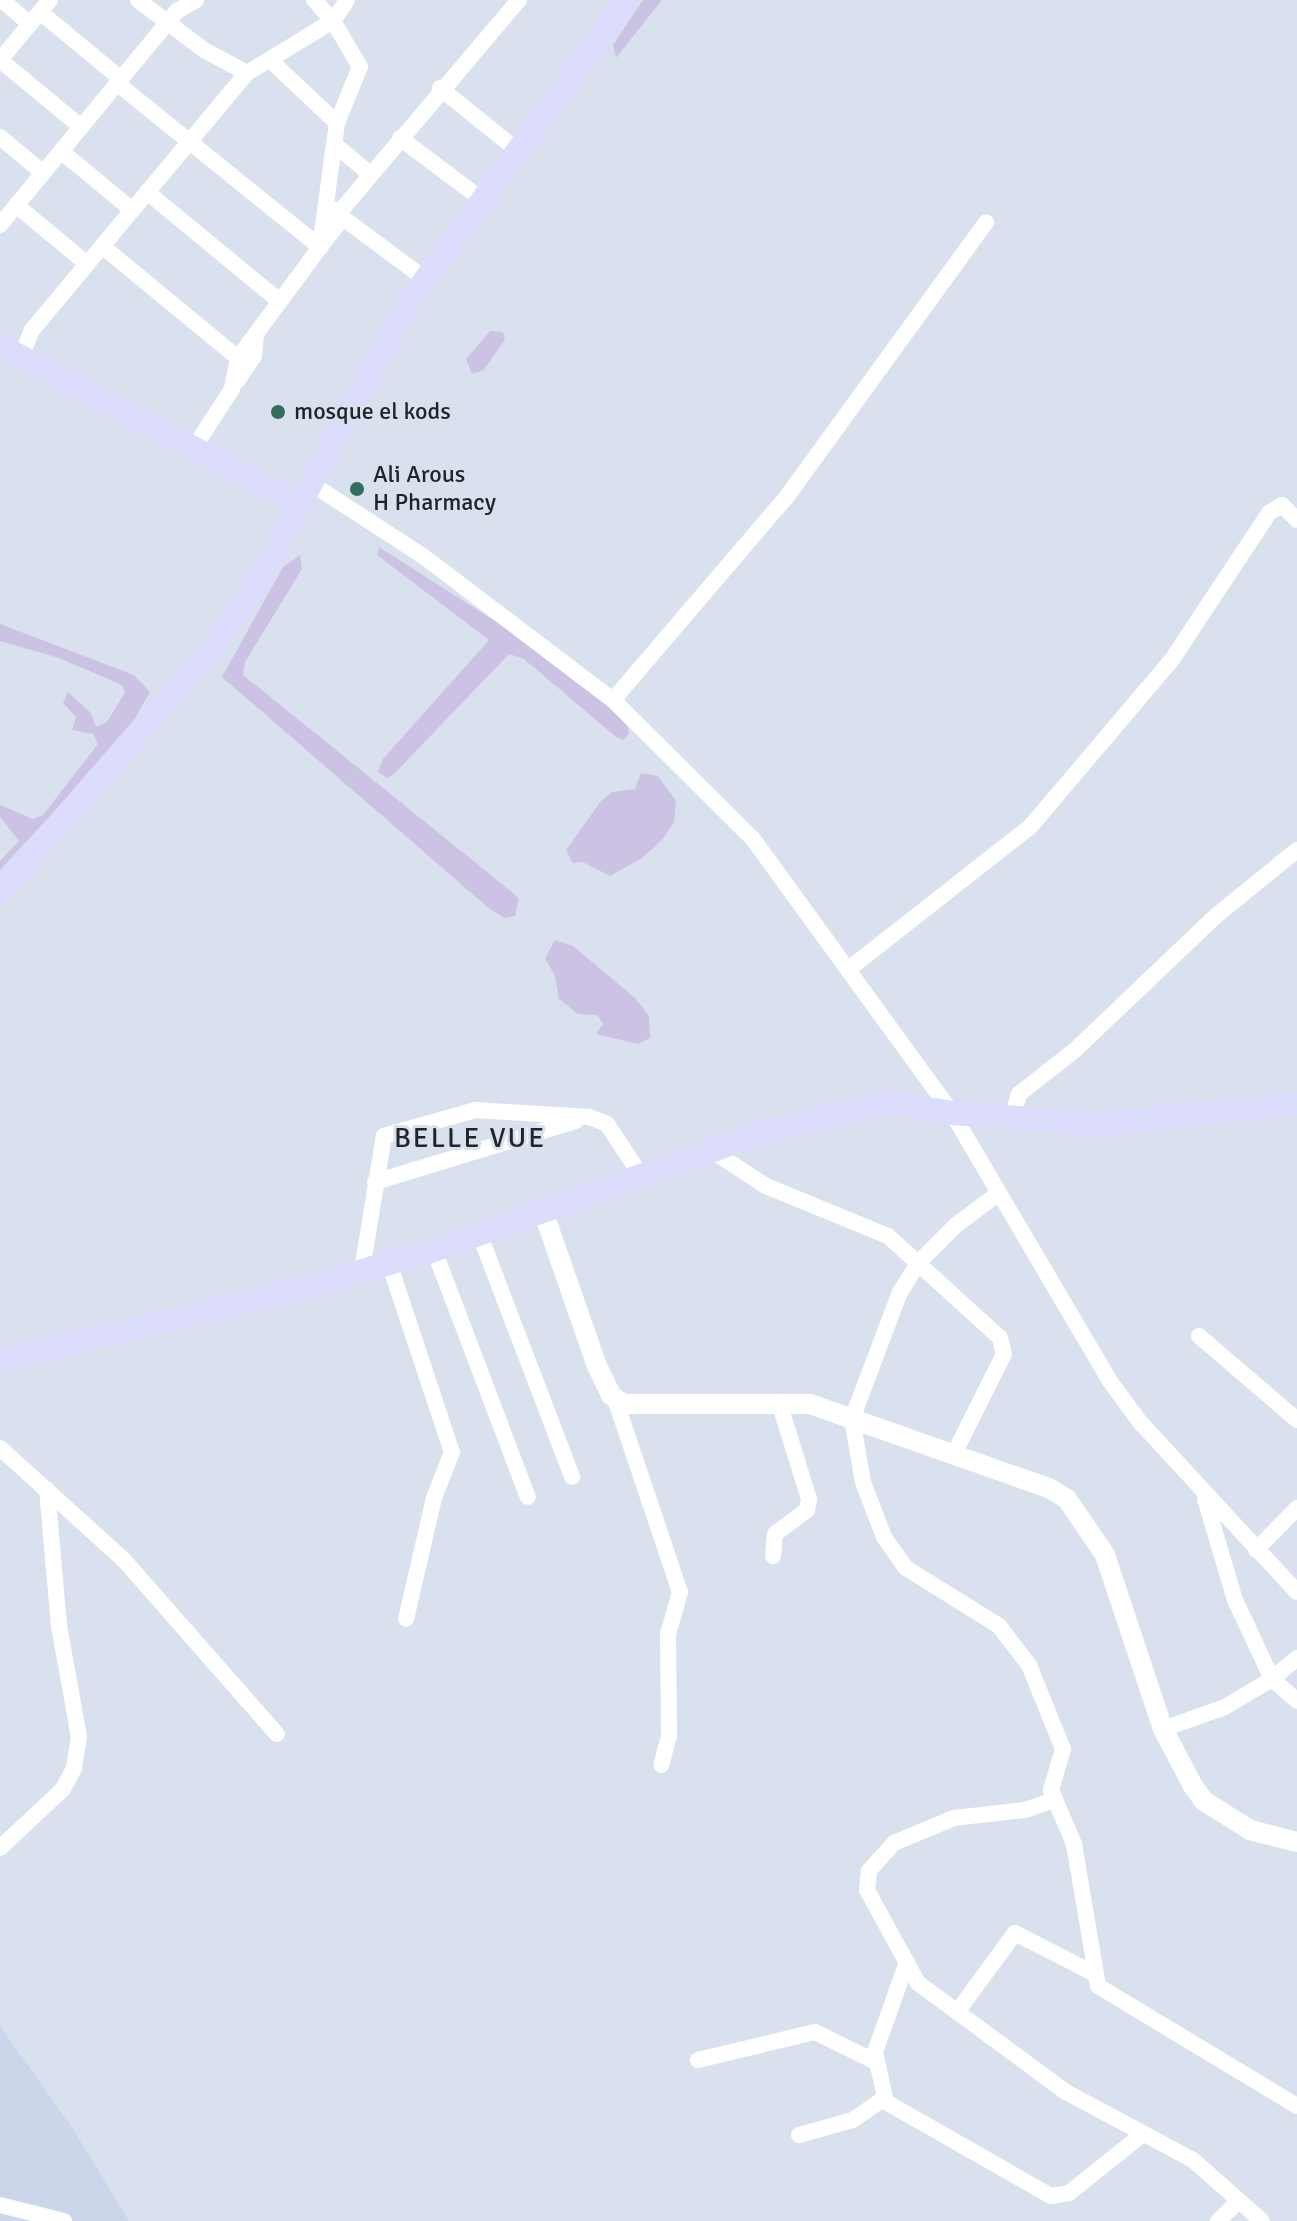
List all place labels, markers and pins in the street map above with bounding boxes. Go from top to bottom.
place label: mosque el kods [294,398,451,426]
marker: mosque el kods [269,403,287,421]
place label: Ali Arous H Pharmacy [373,461,496,517]
marker: Ali Arous H Pharmacy [348,480,366,498]

